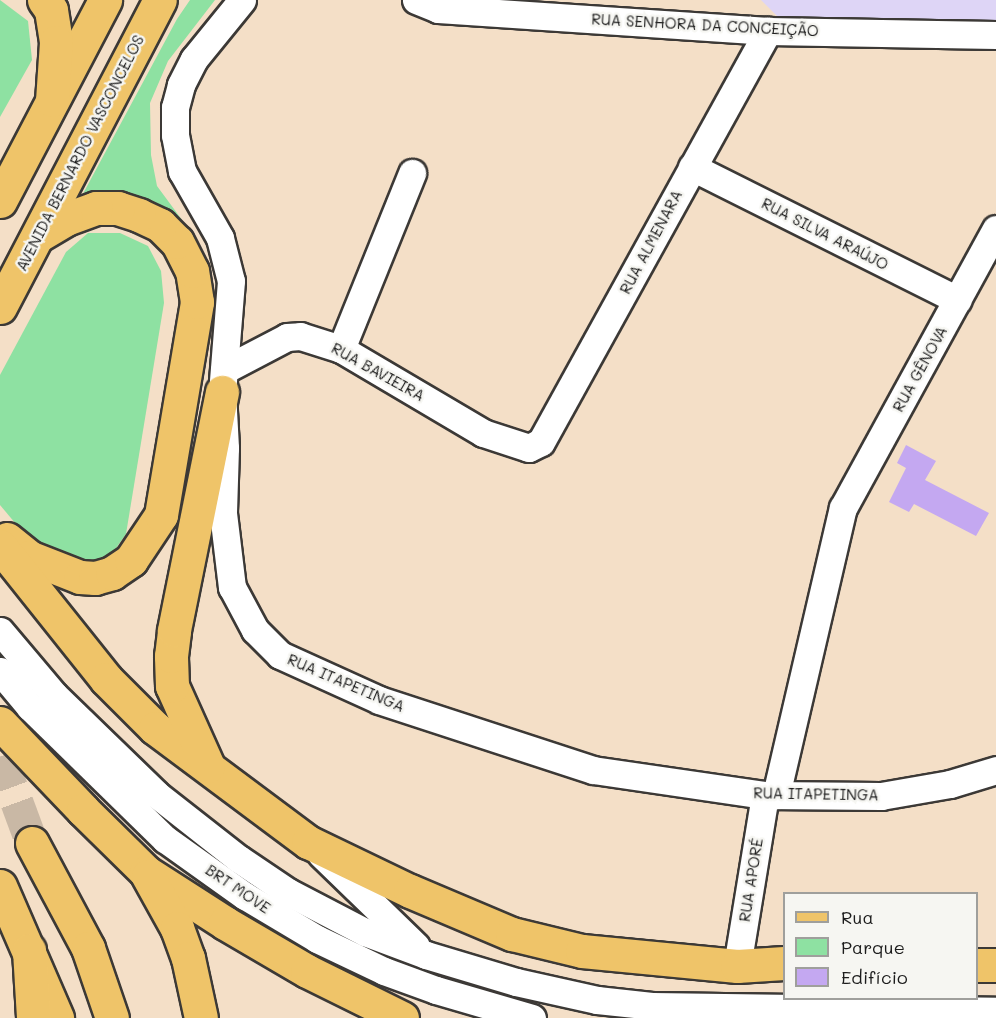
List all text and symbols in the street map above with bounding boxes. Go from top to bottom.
street label: RUA SENHORA DA CONCEIÇÃO [591,10,819,40]
street label: AVENIDA BERNARDO VASCONCELOS [12,32,148,274]
street label: RUA ALMENARA [616,187,686,297]
street label: RUA SILVA ARAÚJO [759,194,891,274]
street label: RUA GÊNOVA [889,323,951,415]
street label: RUA BAVIEIRA [328,339,428,405]
street label: RUA ITAPETINGA [285,650,407,716]
street label: RUA ITAPETINGA [753,784,879,804]
street label: RUA APORÉ [736,837,766,923]
street label: BRT MOVE [202,861,274,917]
legend [783,892,978,1000]
text: Rua [841,905,874,929]
text: Parque [841,935,905,959]
text: Edifício [841,965,908,989]

